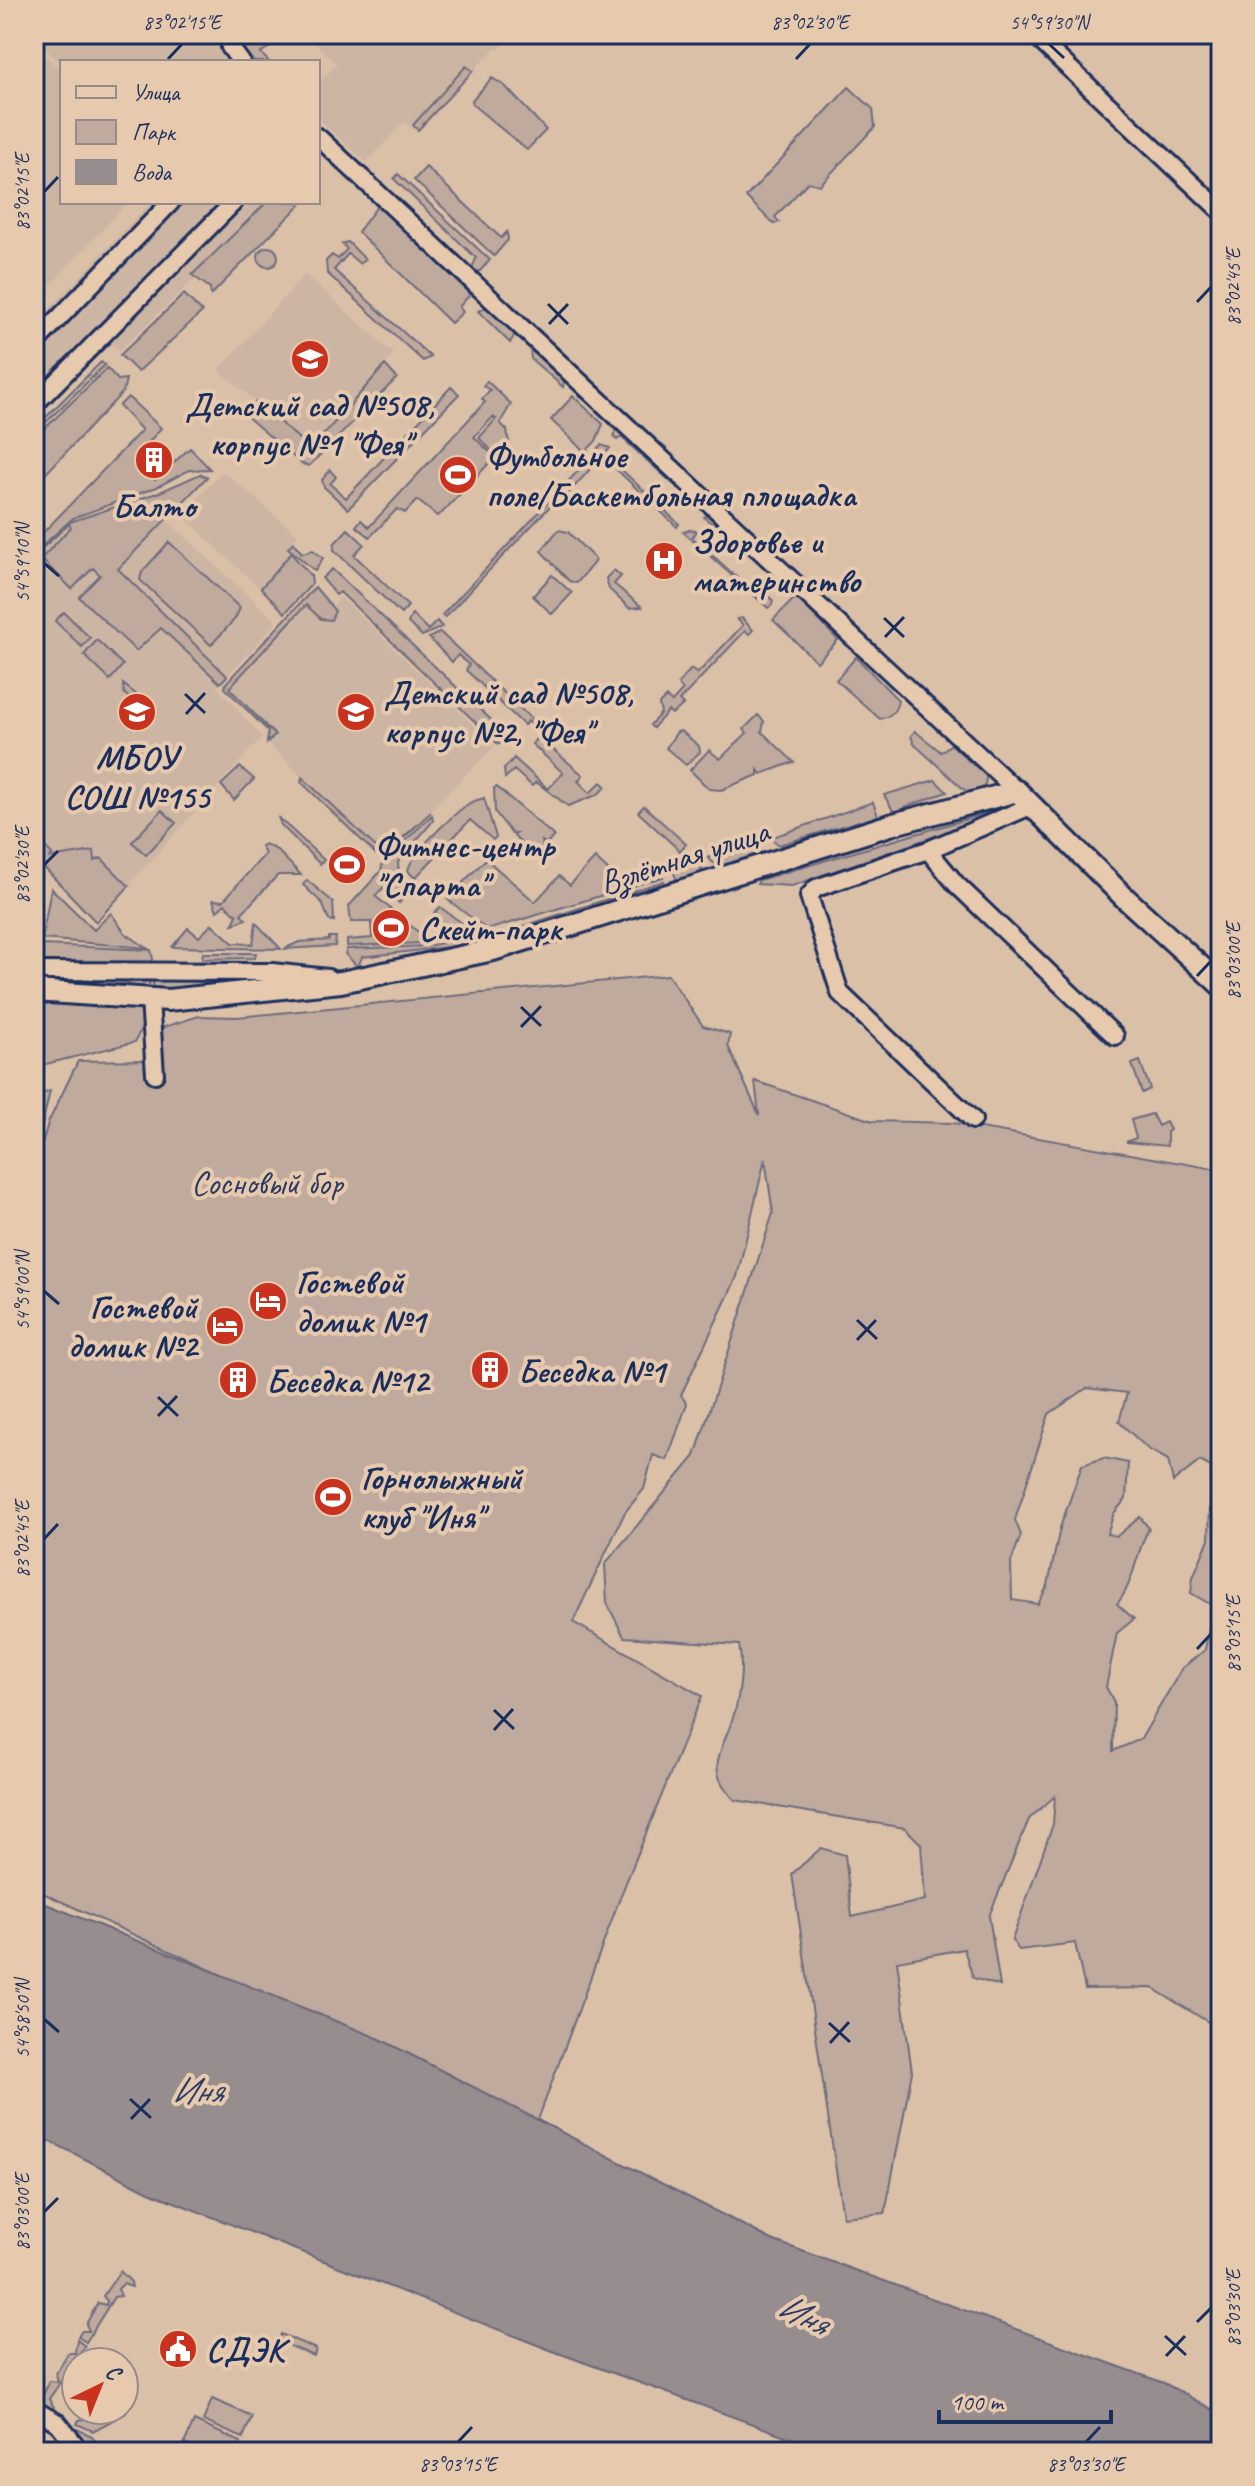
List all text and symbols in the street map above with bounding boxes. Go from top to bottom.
text: 83°02'15"E [143,10,223,35]
text: 83°02'30"E [771,10,851,35]
text: 54°59'30"N [1010,10,1091,35]
legend [60,60,320,204]
text: Улица [132,77,181,107]
text: Парк [132,117,177,147]
text: 83°02'15"E [10,151,35,231]
text: Вода [132,157,172,187]
text: 83°02'45"E [1221,246,1246,326]
school or university icon: Детский сад №508, корпус №1 "Фея" [289,338,331,380]
place label: Детский сад №508, корпус №1 "Фея" [185,383,435,465]
place label: Футбольное поле/Баскетбольная площадка [486,434,858,516]
building icon: Балто [133,439,175,481]
sports icon: Футбольное поле/Баскетбольная площадка [437,454,479,496]
place label: Балто [113,484,199,527]
place label: Здоровье и материнство [692,520,862,602]
text: 54°59'10"N [10,521,35,602]
hospital icon: Здоровье и материнство [643,540,685,582]
place label: Детский сад №508, корпус №2, "Фея" [384,671,634,753]
school or university icon: МБОУ СОШ №155 [116,691,158,733]
school or university icon: Детский сад №508, корпус №2, "Фея" [335,691,377,733]
place label: МБОУ СОШ №155 [65,736,213,818]
street label: Взлётная улица [594,808,776,904]
text: 83°02'30"E [10,824,35,904]
place label: Фитнес-центр "Спарта" [375,824,556,906]
sports icon: Фитнес-центр "Спарта" [326,844,368,886]
sports icon: Скейт-парк [370,907,412,949]
place label: Скейт-парк [419,907,564,950]
text: 83°03'00"E [1221,920,1246,1000]
park label: Сосновый бор [191,1161,345,1204]
text: 54°59'00"N [10,1249,35,1330]
place label: Гостевой домик №1 [296,1260,429,1342]
hotel icon: Гостевой домик №1 [247,1280,289,1322]
place label: Гостевой домик №2 [68,1285,200,1367]
hotel icon: Гостевой домик №2 [204,1305,246,1347]
building icon: Беседка №1 [469,1349,511,1391]
place label: Беседка №1 [518,1349,669,1392]
building icon: Беседка №12 [217,1359,259,1401]
place label: Беседка №12 [266,1359,431,1402]
place label: Горнолыжный клуб "Иня" [361,1456,524,1538]
sports icon: Горнолыжный клуб "Иня" [312,1476,354,1518]
text: 83°02'45"E [10,1498,35,1578]
text: 83°03'15"E [1221,1593,1246,1673]
text: 54°58'50"N [10,1977,35,2058]
water label: Иня [172,2067,226,2113]
text: 83°03'00"E [10,2171,35,2251]
text: 83°03'30"E [1221,2267,1246,2347]
water label: Иня [771,2282,840,2347]
public building icon: СДЭК [157,2328,199,2370]
place label: СДЭК [206,2328,291,2371]
north arrow [60,2346,140,2426]
text: С [99,2358,129,2388]
scale bar [939,2374,1111,2424]
text: 100 m [951,2387,1005,2417]
text: 83°03'15"E [419,2452,499,2477]
text: 83°03'30"E [1047,2452,1127,2477]

